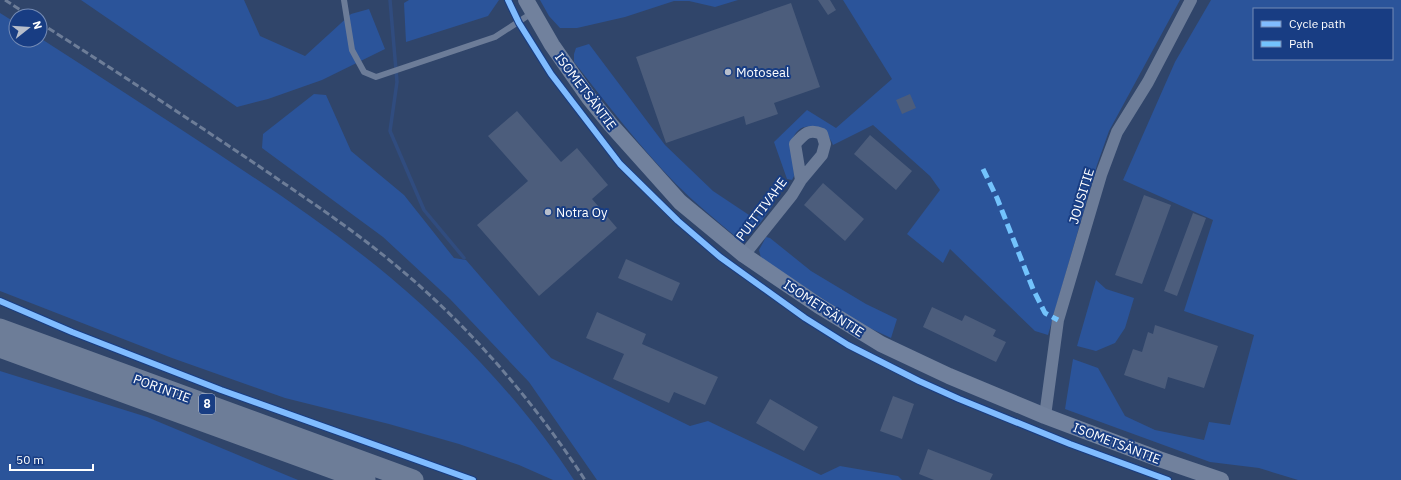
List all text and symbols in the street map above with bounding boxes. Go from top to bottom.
north arrow [8,8,48,48]
legend [1253,8,1393,60]
text: Cycle path [1289,16,1346,31]
text: N [30,19,45,31]
text: Path [1289,36,1314,51]
street label: ISOMETSÄNTIE [551,49,620,133]
place label: Motoseal [736,64,790,81]
marker: Motoseal [723,67,733,77]
street label: JOUSITIE [1065,166,1098,226]
street label: PULTTIVAHE [732,174,791,244]
place label: Notra Oy [556,204,608,221]
marker: Notra Oy [543,207,553,217]
street label: ISOMETSÄNTIE [780,276,867,341]
street label: PORINTIE [131,370,193,407]
road number: 8 [199,394,215,414]
street label: ISOMETSÄNTIE [1071,419,1163,468]
scale bar [10,446,93,472]
text: 50 m [16,452,44,467]

